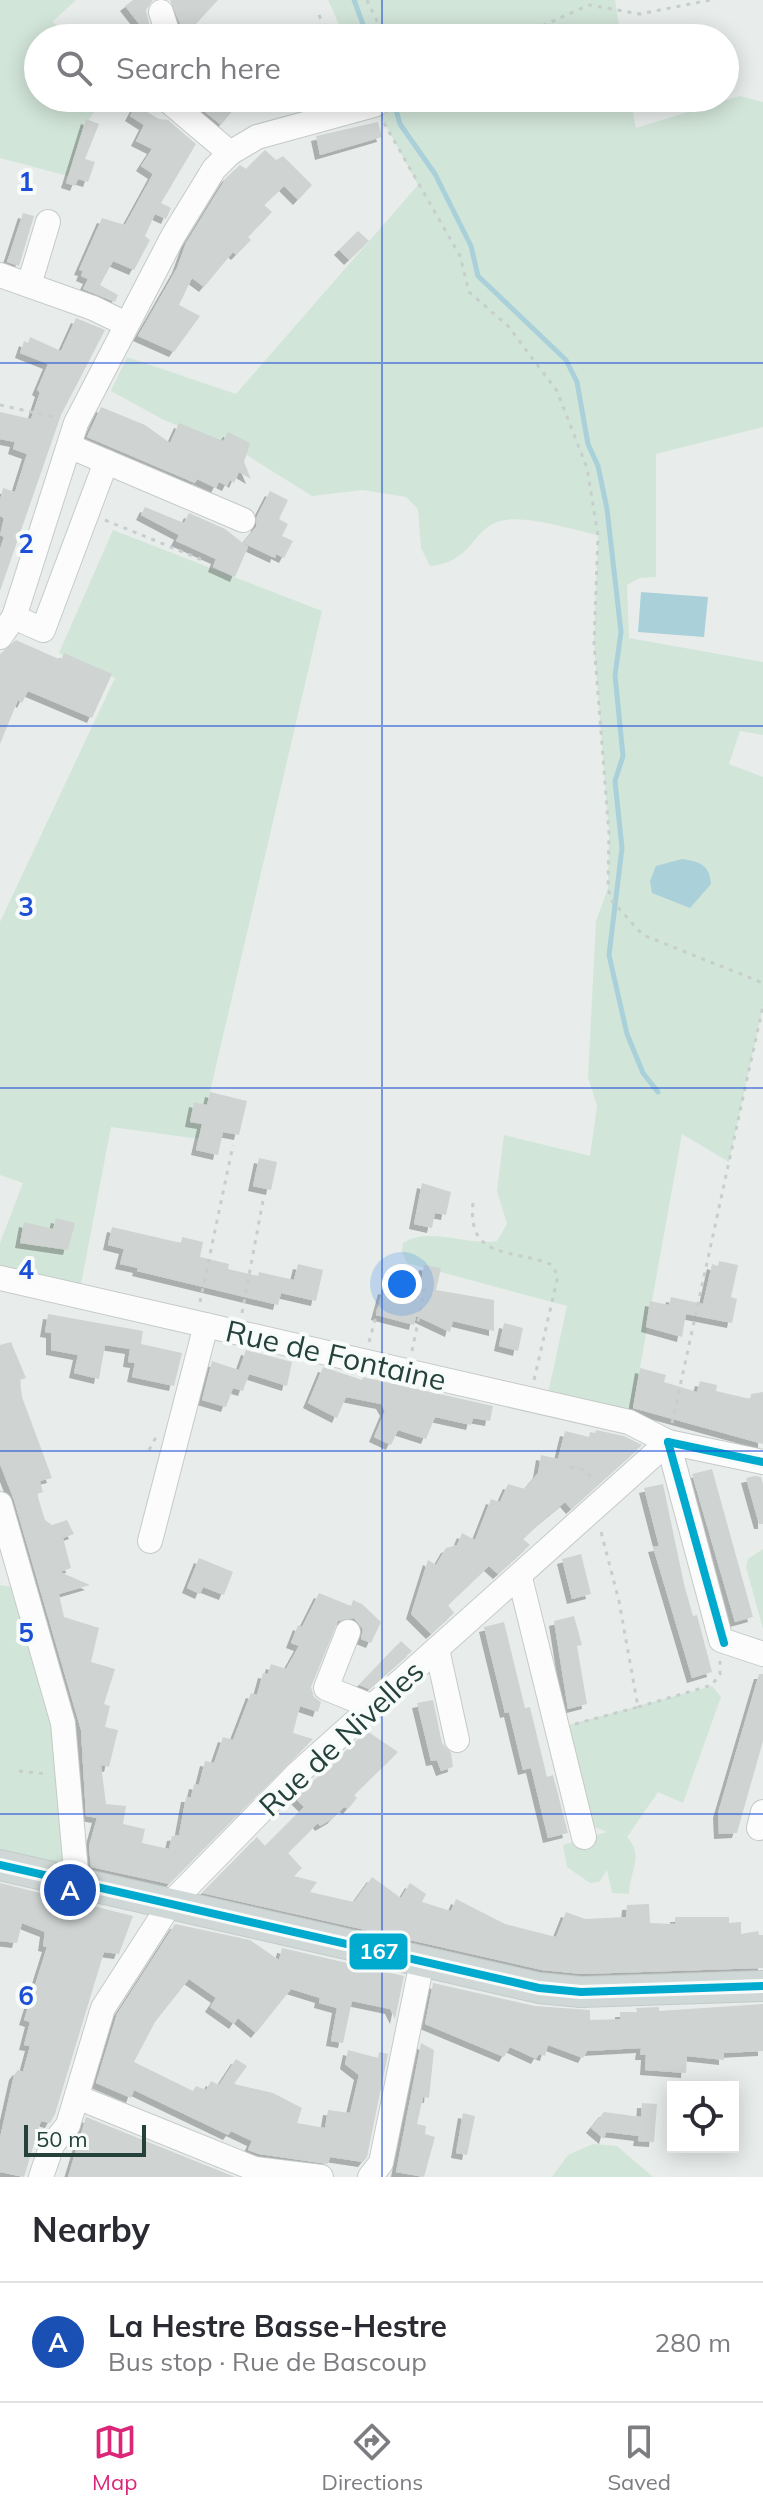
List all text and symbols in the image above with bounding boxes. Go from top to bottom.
search box [24,24,739,112]
icon: search [52,46,96,90]
text: Search here [116,49,281,87]
text: 1 [18,165,34,198]
text: 2 [18,527,34,560]
text: 3 [18,890,34,923]
text: 4 [18,1253,34,1286]
your location [382,1264,422,1304]
street label: Rue de Fontaine [222,1311,450,1399]
text: 5 [18,1616,34,1649]
street label: Rue de Nivelles [251,1652,431,1824]
pin: A [44,1860,96,1920]
line badge: 167 [348,1932,409,1971]
text: 167 [359,1937,399,1965]
text: 6 [18,1979,34,2012]
map controls [667,2081,739,2153]
button: locate [667,2081,739,2153]
scale bar [24,2121,146,2157]
text: 50 m [36,2125,87,2153]
text: Nearby [32,2208,150,2251]
text: La Hestre Basse-Hestre [108,2307,447,2345]
text: A [48,2326,68,2359]
text: 280 m [655,2326,731,2359]
text: Bus stop · Rue de Bascoup [108,2345,427,2378]
tab: Map [92,2420,137,2496]
tab: Directions [322,2420,423,2496]
tab: Saved [607,2420,671,2496]

